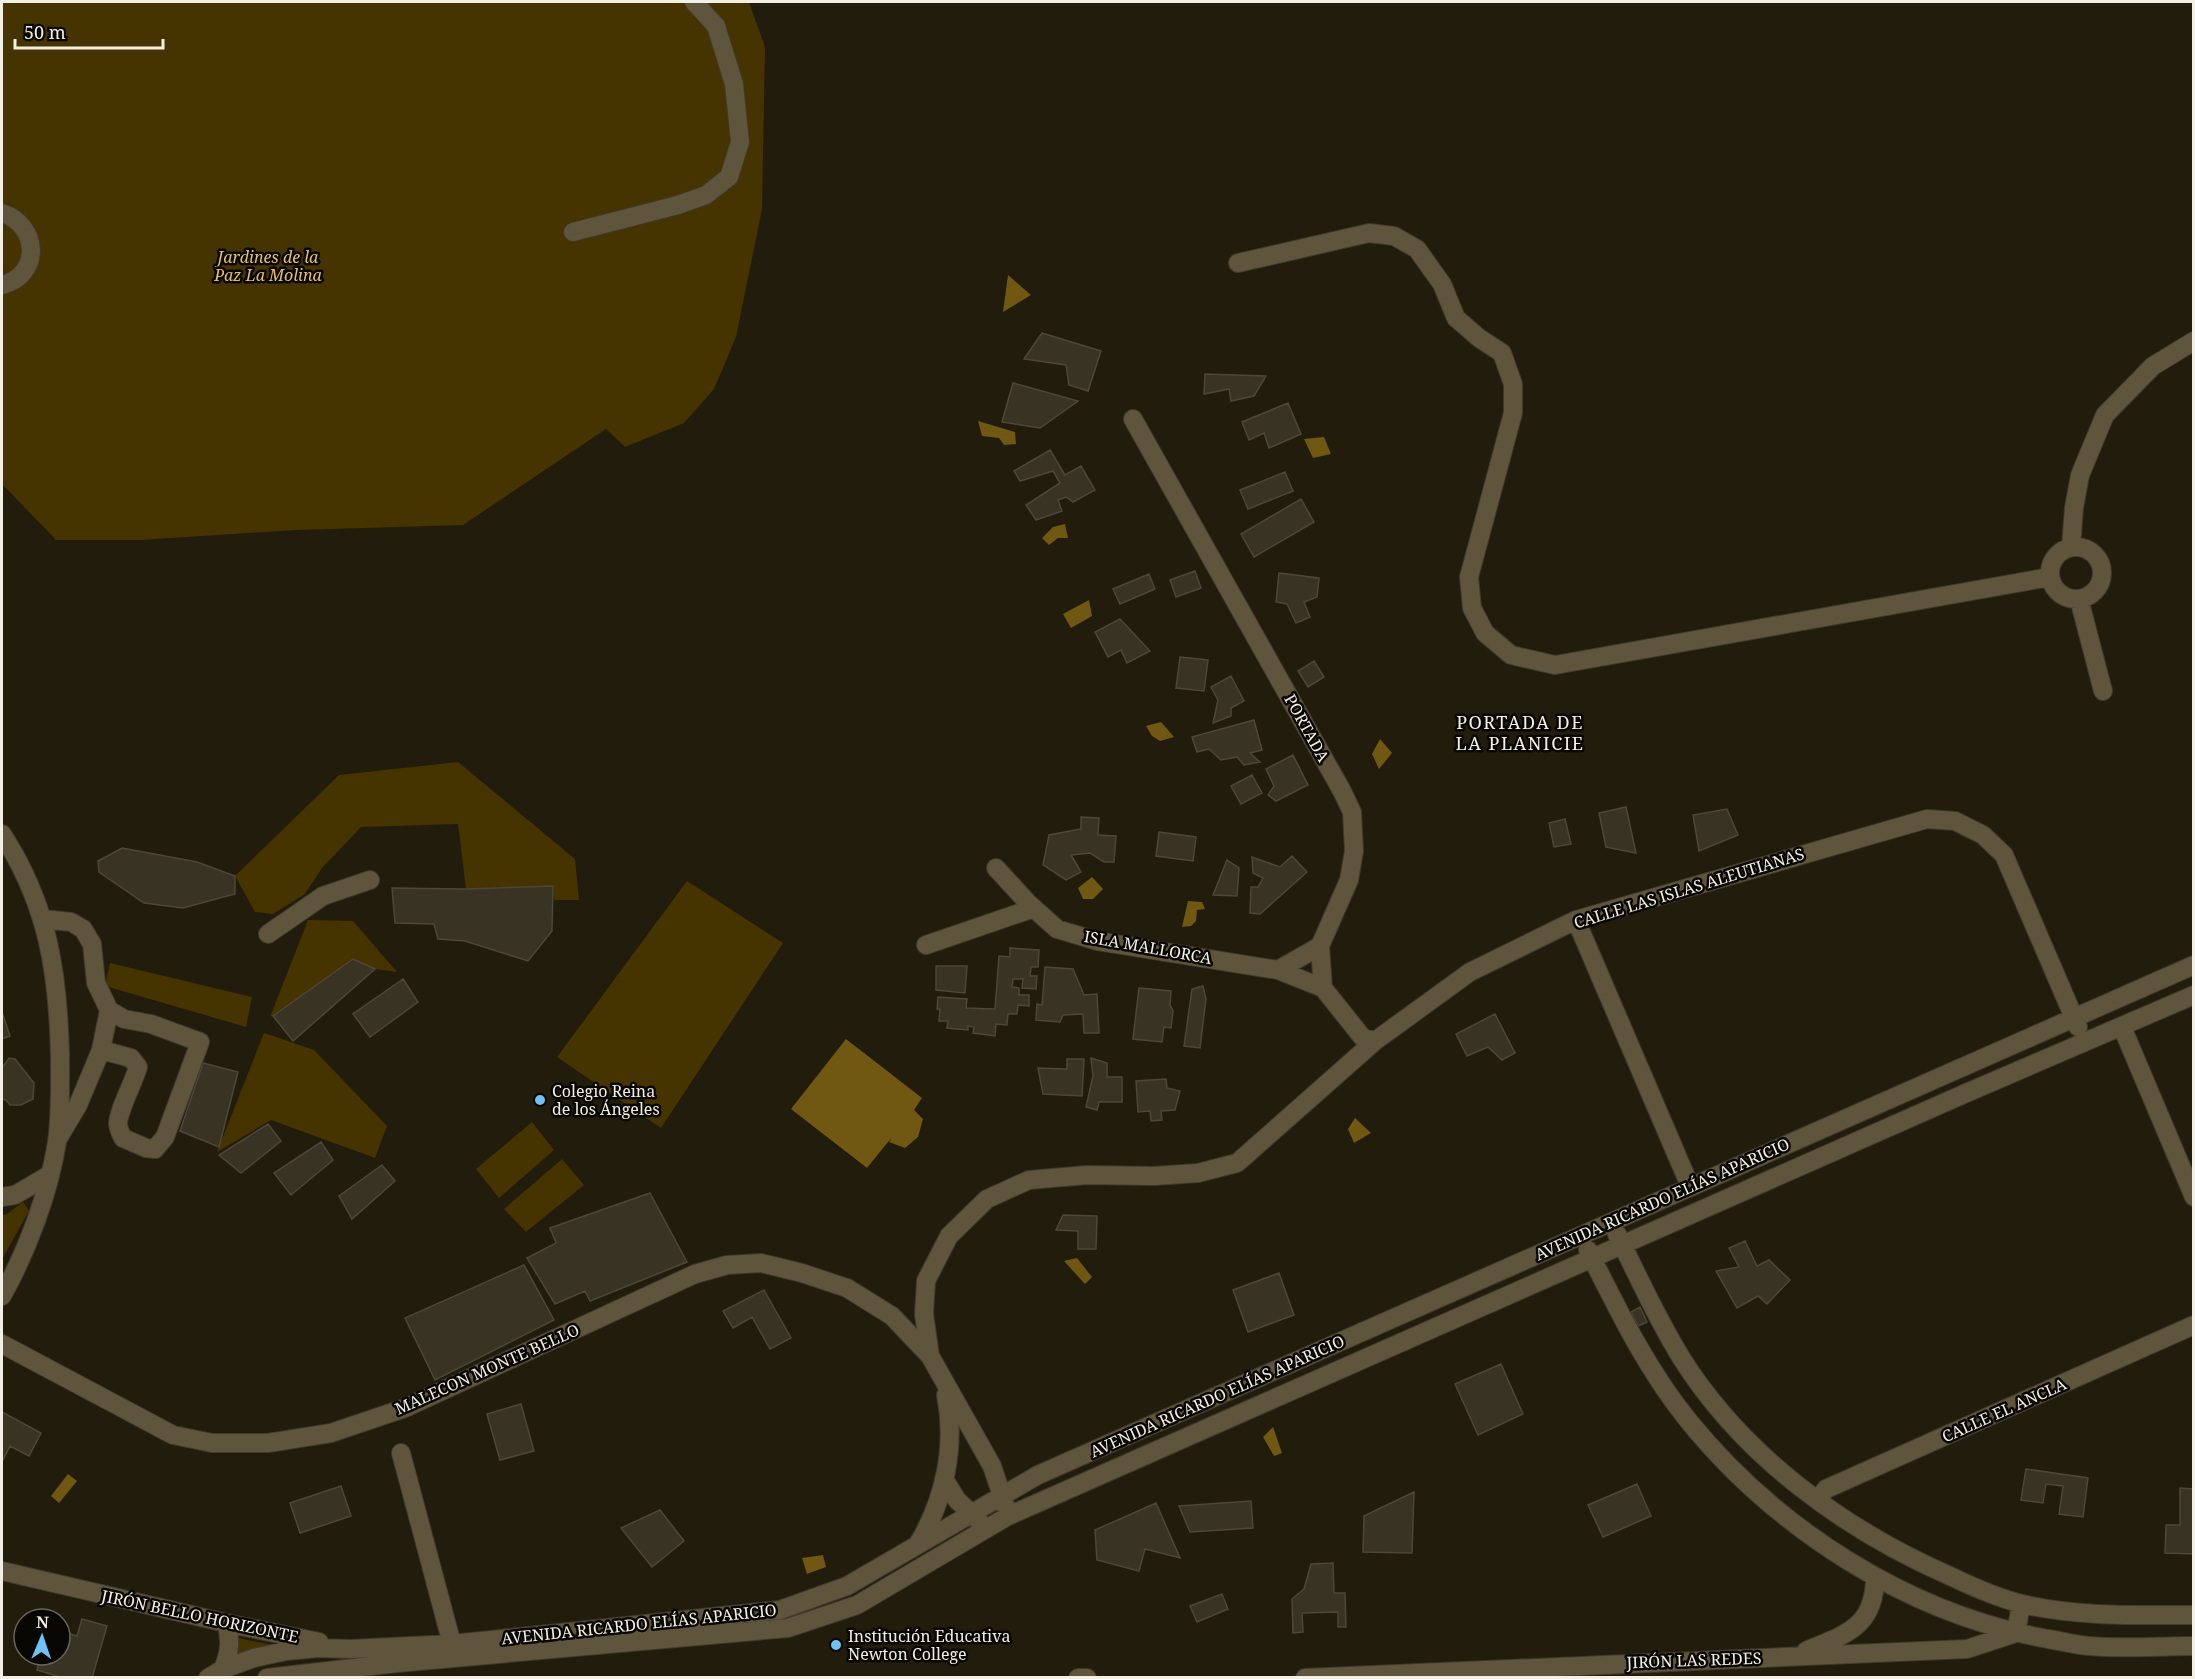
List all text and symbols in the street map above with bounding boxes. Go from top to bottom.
scale bar [15,12,164,50]
text: 50 m [24,20,66,44]
park label: Jardines de la Paz La Molina [213,246,323,286]
street label: PORTADA [1279,690,1335,767]
district label: PORTADA DE LA PLANICIE [1455,710,1585,755]
street label: CALLE LAS ISLAS ALEUTIANAS [1571,842,1807,934]
street label: ISLA MALLORCA [1082,925,1214,969]
place label: Colegio Reina de los Ángeles [552,1080,660,1120]
marker: Colegio Reina de los Ángeles [533,1093,547,1107]
street label: AVENIDA RICARDO ELÍAS APARICIO [1531,1133,1793,1265]
street label: MALECON MONTE BELLO [391,1318,583,1420]
street label: AVENIDA RICARDO ELÍAS APARICIO [1086,1330,1348,1462]
street label: CALLE EL ANCLA [1938,1372,2070,1447]
street label: JIRÓN BELLO HORIZONTE [99,1584,300,1648]
street label: AVENIDA RICARDO ELÍAS APARICIO [500,1599,778,1649]
north arrow [12,1607,72,1667]
text: N [36,1611,50,1633]
place label: Institución Educativa Newton College [848,1625,1011,1665]
marker: Institución Educativa Newton College [829,1638,843,1652]
street label: JIRÓN LAS REDES [1625,1647,1762,1673]

